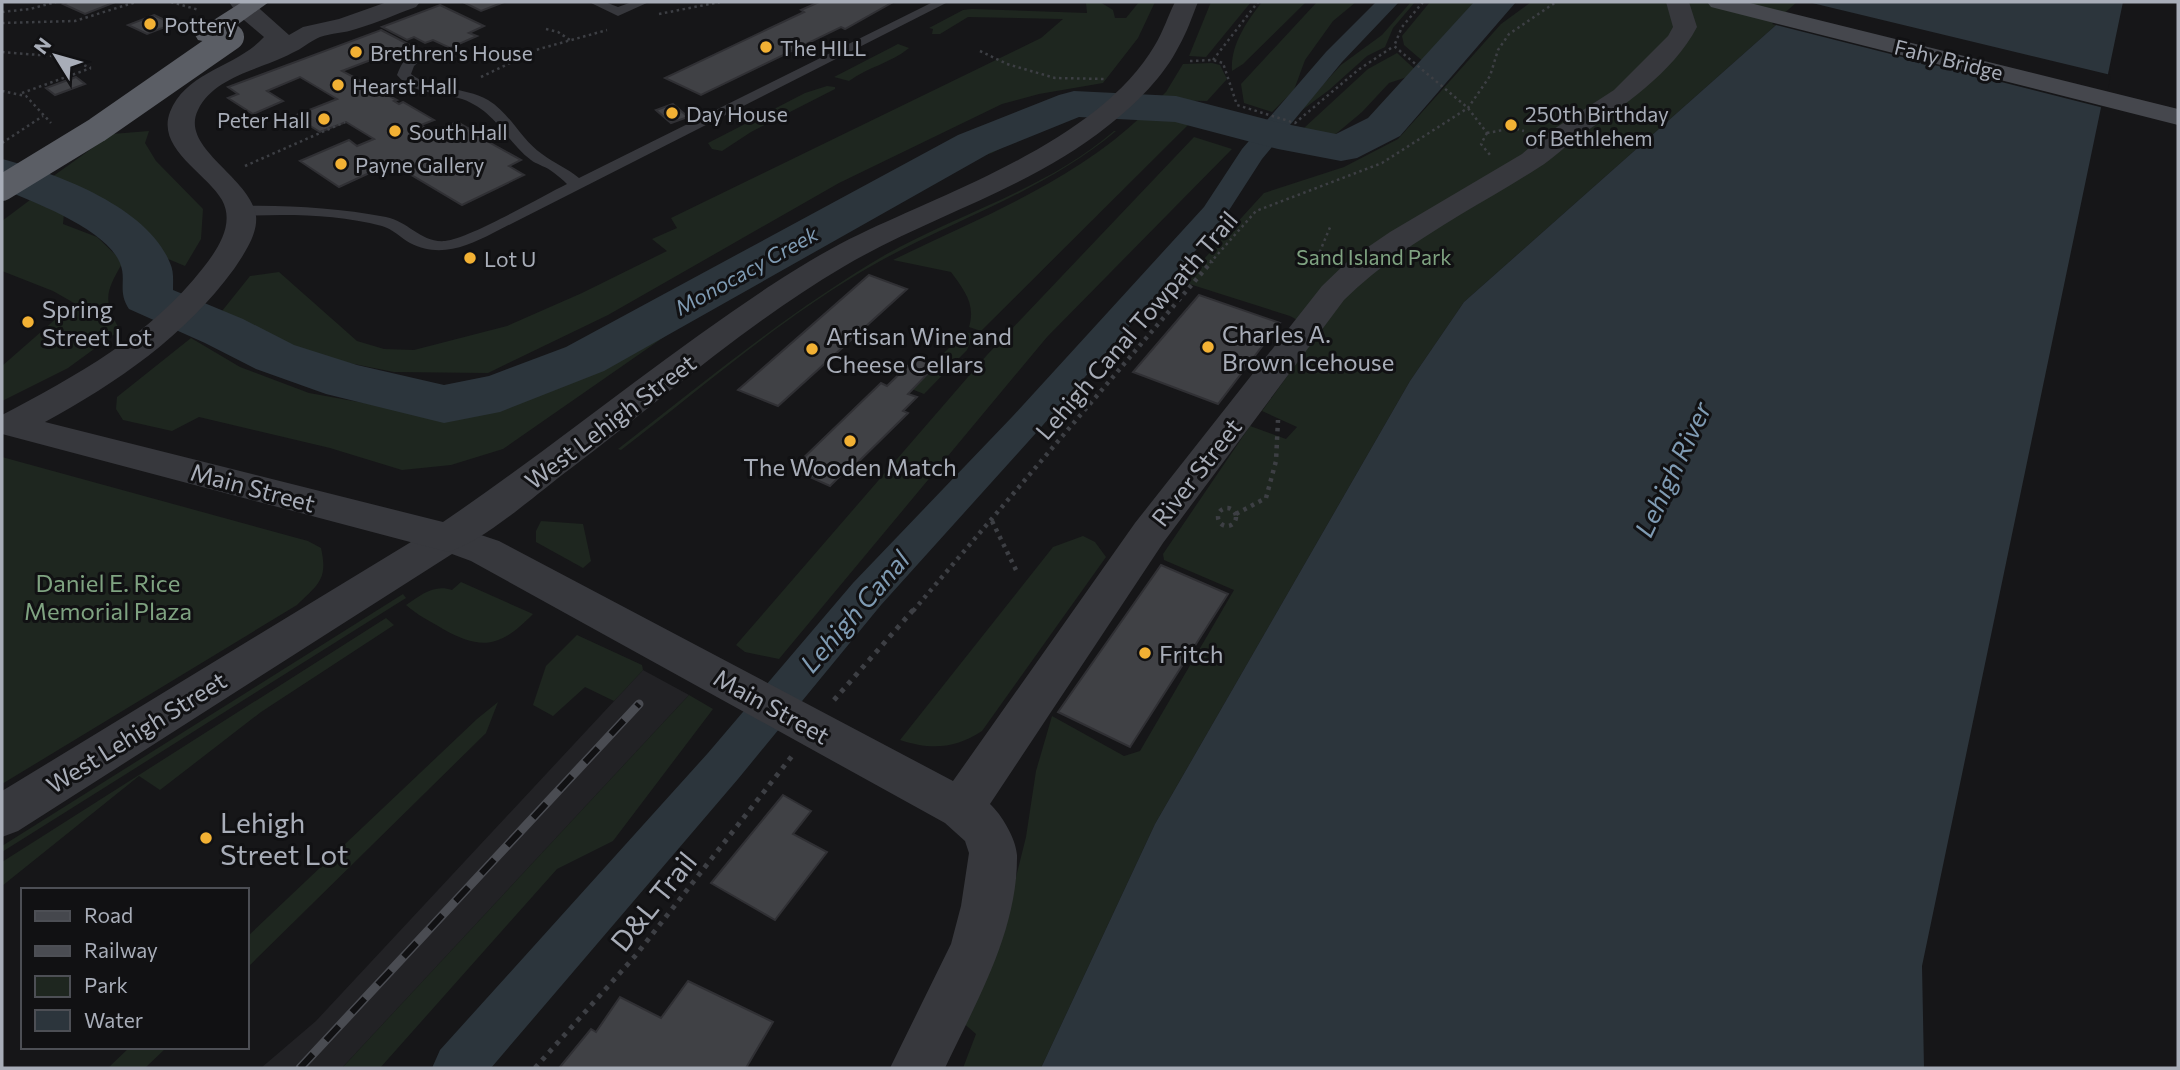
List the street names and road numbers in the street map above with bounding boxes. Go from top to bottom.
street label: Fahy Bridge [1892,33,2006,85]
street label: Lehigh Canal Towpath Trail [1029,205,1243,445]
street label: West Lehigh Street [519,347,701,495]
street label: River Street [1145,412,1247,532]
street label: Main Street [188,456,319,518]
street label: Main Street [709,662,835,750]
street label: West Lehigh Street [41,665,231,799]
street label: D&L Trail [603,845,703,957]

